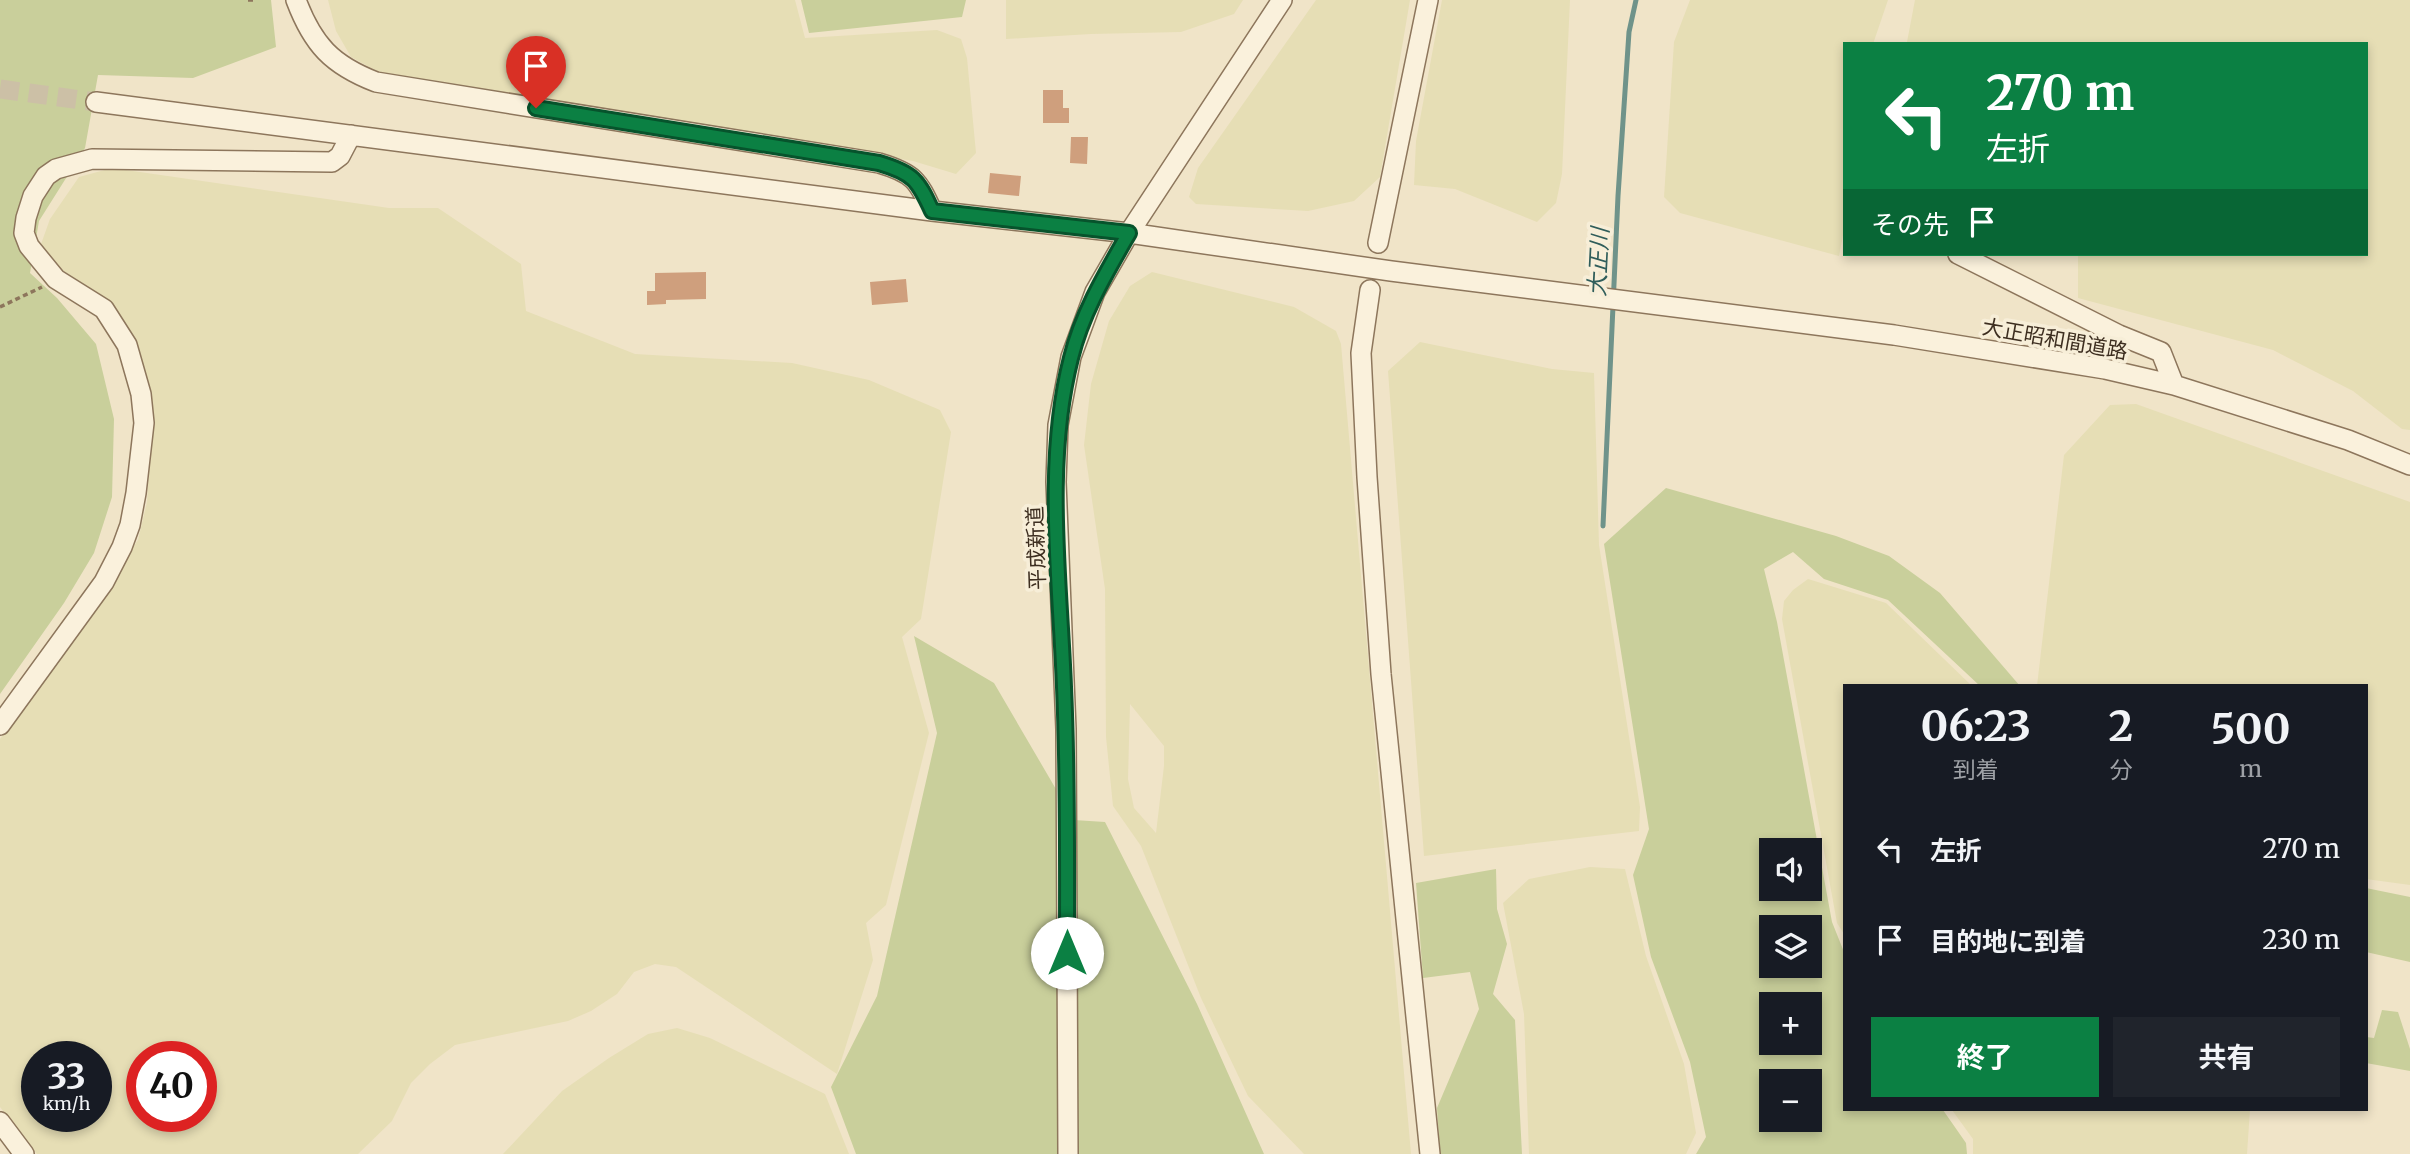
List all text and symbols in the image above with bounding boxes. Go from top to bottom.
pin [506,36,566,108]
icon: arrive [517,47,555,85]
text: 270 m [1986,62,2134,123]
icon: left [1871,70,1962,161]
text: 左折 [1986,129,2050,169]
icon: arrive [1963,203,2001,241]
text: その先 [1871,208,1949,241]
water label: 大正川 [1582,224,1614,297]
street label: 大正昭和間道路 [1980,313,2130,365]
street label: 平成新道 [1021,506,1051,590]
text: 06:23 [1920,700,2031,752]
text: 2 [2109,700,2133,752]
text: 500 [2211,703,2291,755]
text: m [2239,754,2262,783]
text: 到着 [1953,755,1999,784]
text: 分 [2109,755,2132,784]
icon: left [1871,830,1909,868]
text: 270 m [2263,832,2340,865]
text: 左折 [1930,834,1982,867]
map controls [1759,838,1822,1132]
button: sound [1759,838,1822,901]
button: layers [1759,915,1822,978]
position arrow [1030,916,1104,990]
icon: arrive [1871,921,1909,959]
text: 230 m [2262,923,2340,956]
text: 目的地に到着 [1930,925,2086,958]
button: + [1759,992,1822,1055]
button: 終了 [1871,1017,2099,1097]
button: 共有 [2113,1017,2340,1097]
speed limit sign: 40 [126,1041,217,1132]
text: 33 [47,1055,86,1099]
button: − [1759,1069,1822,1132]
text: km/h [43,1092,90,1115]

